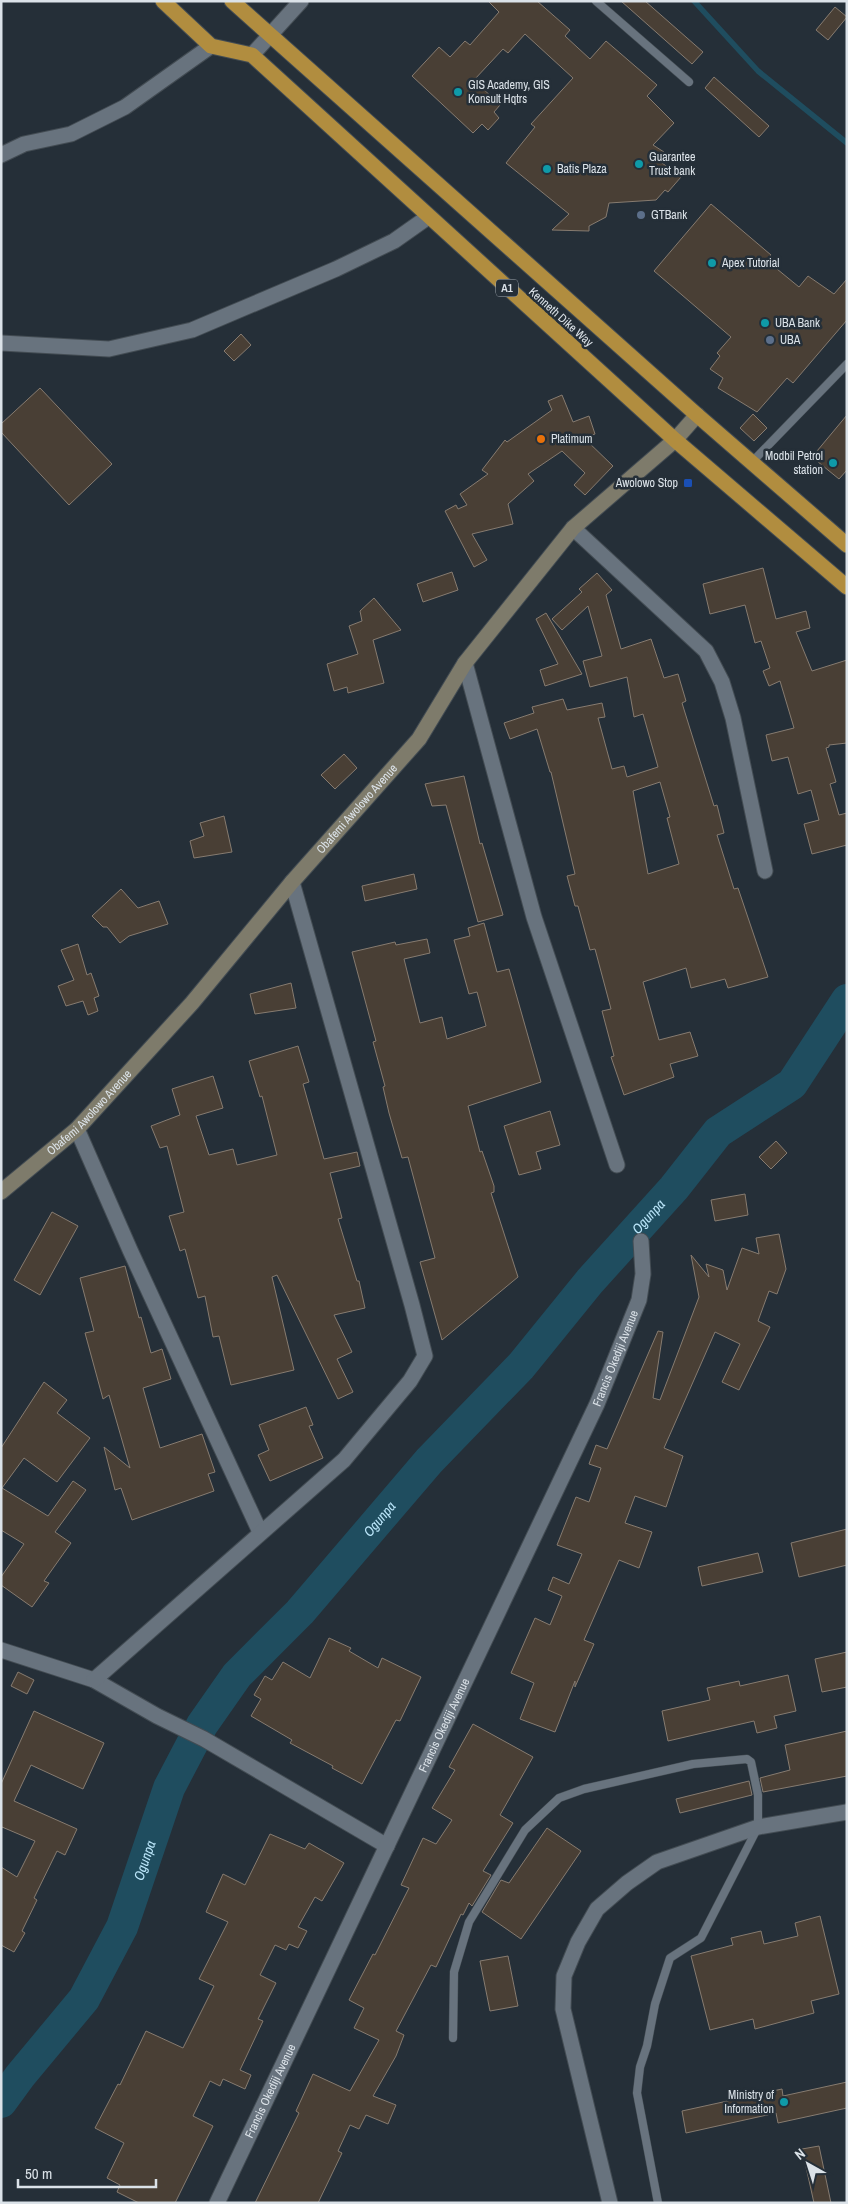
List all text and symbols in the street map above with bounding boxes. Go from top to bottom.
place label: GIS Academy, GIS Konsult Hqtrs [468,77,550,107]
marker: GIS Academy, GIS Konsult Hqtrs [452,86,464,98]
place label: Guarantee Trust bank [649,149,696,179]
marker: Guarantee Trust bank [633,158,645,170]
place label: Batis Plaza [557,161,607,177]
marker: Batis Plaza [541,163,553,175]
place label: GTBank [651,207,687,223]
marker: GTBank [635,209,647,221]
place label: Apex Tutorial [721,255,780,271]
marker: Apex Tutorial [706,257,718,269]
road number: A1 [496,280,518,296]
street label: Kenneth Dike Way [525,284,597,350]
place label: UBA Bank [775,315,820,331]
marker: UBA Bank [759,317,771,329]
place label: UBA [780,332,801,348]
marker: UBA [764,334,776,346]
place label: Platimum [551,431,593,447]
marker: Platimum [535,433,547,445]
place label: Modbil Petrol station [765,448,823,478]
marker: Modbil Petrol station [827,457,839,469]
place label: Awolowo Stop [615,475,678,491]
marker: Awolowo Stop [682,477,694,489]
street label: Obafemi Awolowo Avenue [313,761,401,857]
street label: Obafemi Awolowo Avenue [43,1066,135,1159]
water label: Ogunpa [628,1195,669,1238]
street label: Francis Okediji Avenue [589,1308,642,1409]
water label: Ogunpa [359,1498,400,1540]
street label: Francis Okediji Avenue [415,1676,473,1775]
water label: Ogunpa [129,1838,160,1883]
street label: Francis Okediji Avenue [241,2041,299,2141]
place label: Ministry of Information [724,2087,774,2117]
marker: Ministry of Information [778,2096,790,2108]
north arrow [783,2139,833,2189]
text: N [791,2144,809,2164]
scale bar [18,2156,155,2188]
text: 50 m [25,2163,52,2184]

